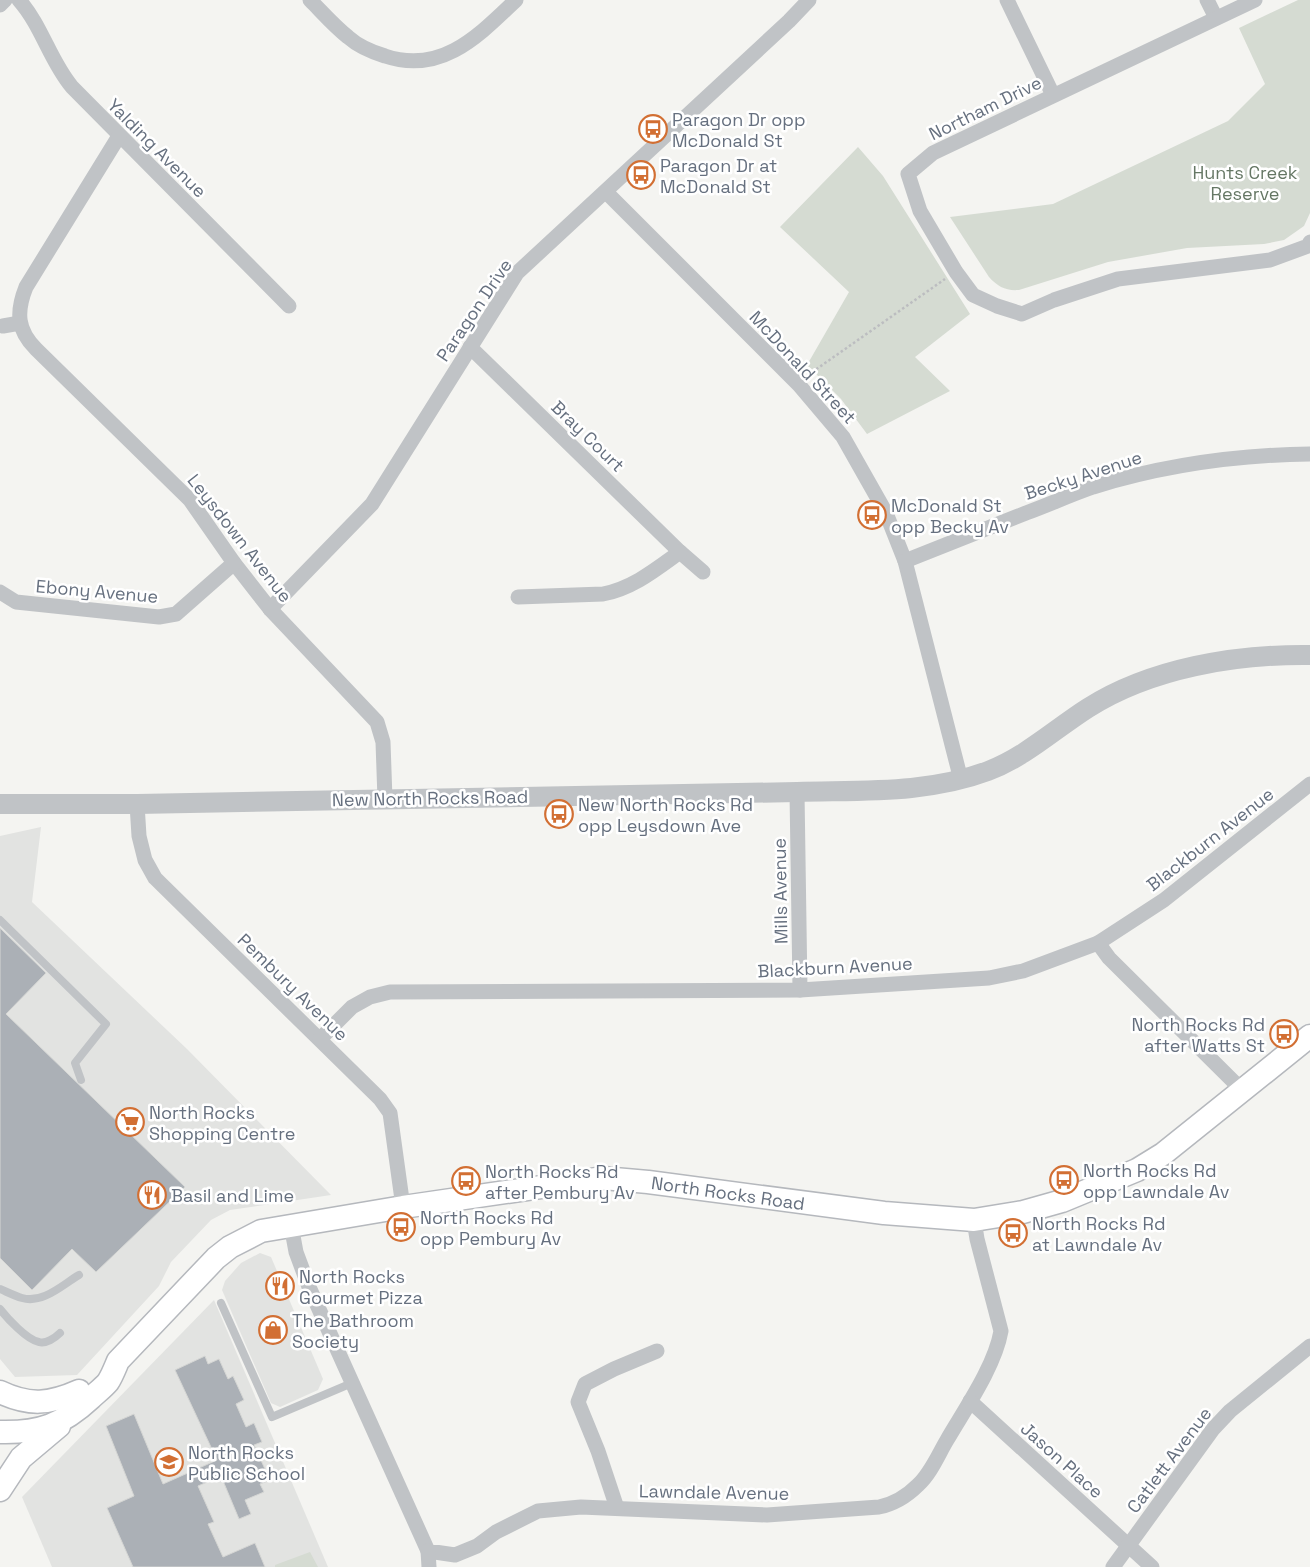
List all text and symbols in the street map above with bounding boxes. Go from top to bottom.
street label: Northam Drive [925,71,1045,145]
street label: Yalding Avenue [103,94,211,202]
place label: Paragon Dr opp McDonald St [672,108,806,152]
bus stop icon: Paragon Dr opp McDonald St [638,114,668,144]
place label: Paragon Dr at McDonald St [660,154,777,198]
bus stop icon: Paragon Dr at McDonald St [626,160,656,190]
park label: Hunts Creek Reserve [1192,161,1298,205]
street label: Paragon Drive [431,254,517,366]
street label: McDonald Street [745,306,861,428]
street label: Bray Court [547,395,629,477]
street label: Becky Avenue [1021,445,1145,505]
street label: Leysdown Avenue [183,469,297,607]
place label: McDonald St opp Becky Av [891,494,1009,538]
bus stop icon: McDonald St opp Becky Av [857,500,887,530]
street label: Ebony Avenue [35,574,159,608]
street label: Blackburn Avenue [1142,782,1278,896]
street label: New North Rocks Road [332,785,528,811]
place label: New North Rocks Rd opp Leysdown Ave [578,793,753,837]
bus stop icon: New North Rocks Rd opp Leysdown Ave [544,799,574,829]
street label: Mills Avenue [768,838,792,944]
street label: Pembury Avenue [233,928,353,1046]
street label: Blackburn Avenue [757,951,913,983]
place label: North Rocks Rd after Watts St [1131,1013,1265,1057]
bus stop icon: North Rocks Rd after Watts St [1269,1019,1299,1049]
place label: North Rocks Shopping Centre [149,1101,295,1145]
supermarket icon: North Rocks Shopping Centre [115,1107,145,1137]
place label: North Rocks Rd opp Lawndale Av [1083,1159,1230,1203]
place label: North Rocks Rd after Pembury Av [485,1160,635,1204]
bus stop icon: North Rocks Rd opp Lawndale Av [1049,1165,1079,1195]
bus stop icon: North Rocks Rd after Pembury Av [451,1166,481,1196]
street label: North Rocks Road [650,1171,806,1215]
restaurant icon: Basil and Lime [137,1180,167,1210]
place label: Basil and Lime [171,1184,294,1207]
place label: North Rocks Rd opp Pembury Av [420,1206,561,1250]
bus stop icon: North Rocks Rd opp Pembury Av [386,1212,416,1242]
place label: North Rocks Rd at Lawndale Av [1032,1212,1166,1256]
bus stop icon: North Rocks Rd at Lawndale Av [998,1218,1028,1248]
place label: North Rocks Gourmet Pizza [299,1265,423,1309]
restaurant icon: North Rocks Gourmet Pizza [265,1271,295,1301]
place label: The Bathroom Society [292,1309,414,1353]
shop icon: The Bathroom Society [258,1315,288,1345]
street label: Catlett Avenue [1122,1402,1216,1518]
street label: Jason Place [1016,1417,1108,1503]
place label: North Rocks Public School [188,1441,305,1485]
school or university icon: North Rocks Public School [154,1447,184,1477]
street label: Lawndale Avenue [639,1479,789,1505]

